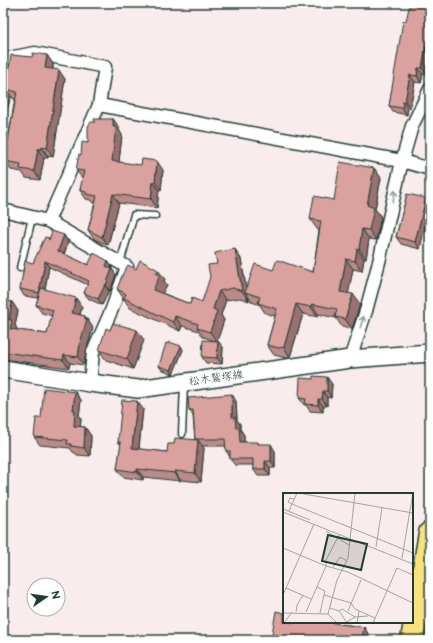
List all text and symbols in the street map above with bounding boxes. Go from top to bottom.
one-way arrow [391,190,399,203]
one-way arrow [359,316,366,329]
street label: 松木鷲塚線 [188,368,244,388]
inset map [283,493,413,623]
north arrow [26,577,66,617]
text: N [48,589,63,600]

